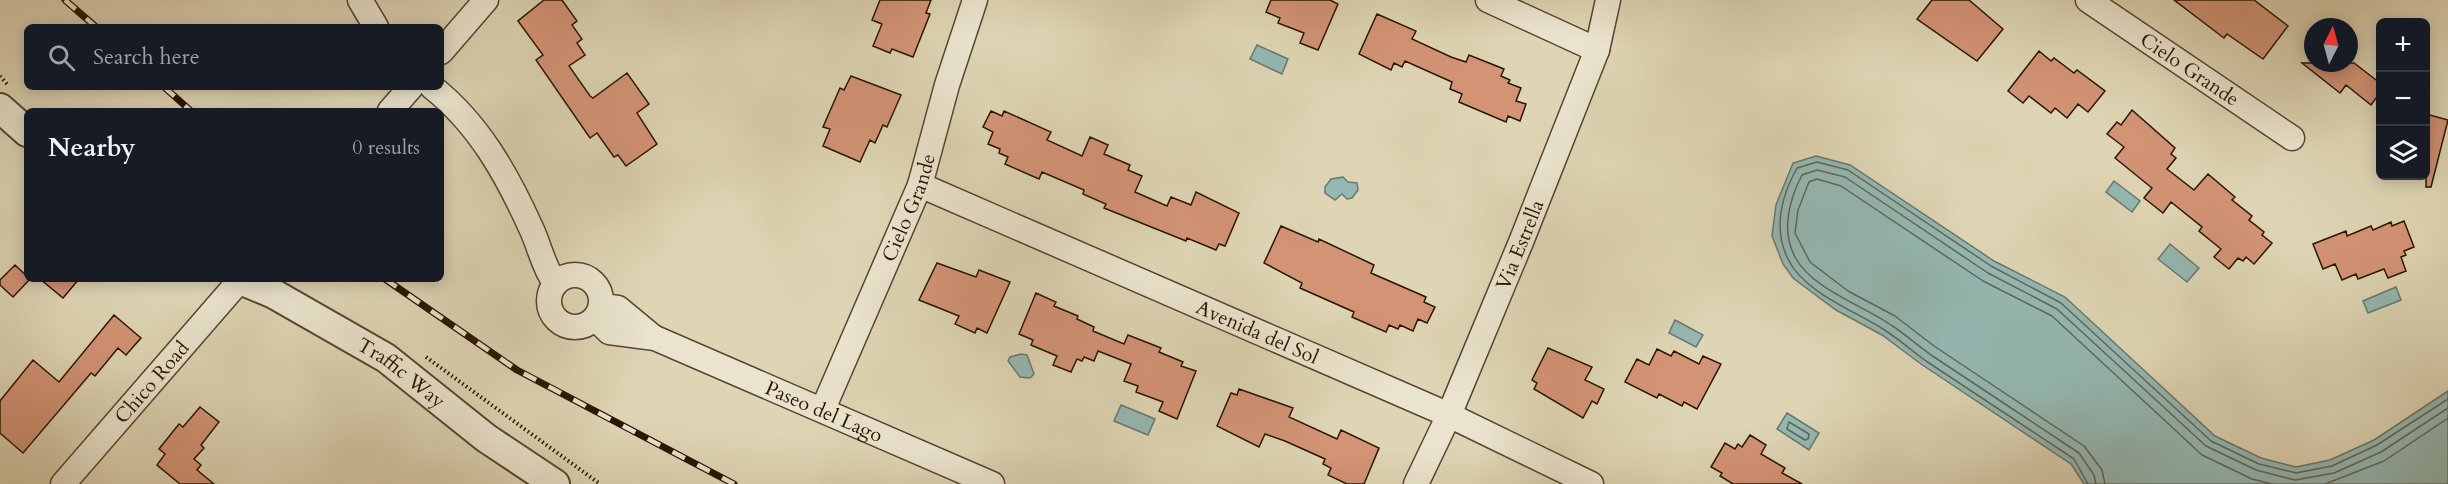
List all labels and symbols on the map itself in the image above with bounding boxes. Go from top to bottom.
north arrow [2304,18,2358,72]
street label: Cielo Grande [2135,26,2244,113]
street label: Cielo Grande [875,151,942,266]
street label: Via Estrella [1490,195,1551,294]
street label: Avenida del Sol [1192,294,1323,371]
street label: Traffic Way [352,331,451,415]
street label: Chico Road [109,335,195,429]
street label: Paseo del Lago [761,374,887,449]

